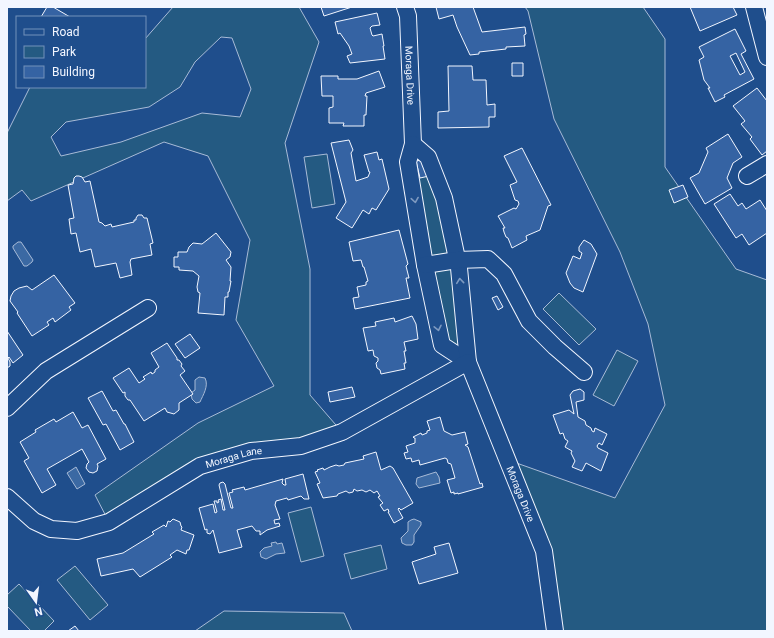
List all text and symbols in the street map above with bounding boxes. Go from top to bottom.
legend [16,16,146,88]
text: Road [52,25,80,39]
text: Park [52,45,77,59]
street label: Moraga Drive [403,46,416,105]
text: Building [52,65,95,79]
one-way arrow [410,197,419,203]
one-way arrow [456,278,465,284]
one-way arrow [434,325,442,331]
street label: Moraga Lane [204,445,262,470]
street label: Moraga Drive [504,465,537,524]
north arrow [16,582,56,622]
text: N [33,604,44,619]

